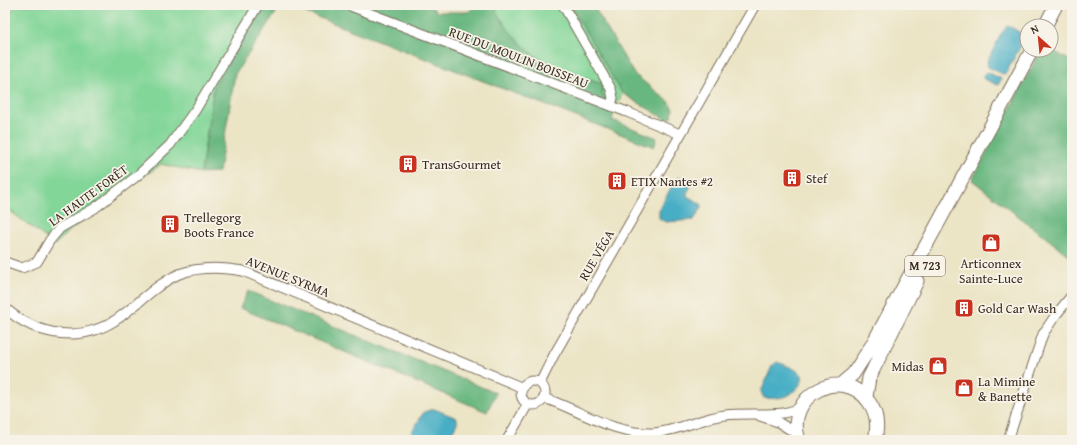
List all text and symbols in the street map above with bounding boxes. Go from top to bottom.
north arrow [1019,18,1059,58]
text: N [1028,20,1042,38]
street label: RUE DU MOULIN BOISSEAU [446,22,592,93]
building icon: TransGourmet [397,153,419,175]
place label: TransGourmet [422,155,502,174]
street label: LA HAUTE FORÊT [45,160,132,231]
building icon: Stef [781,167,803,189]
place label: Stef [806,169,829,188]
building icon: ETIX Nantes #2 [606,170,628,192]
place label: ETIX Nantes #2 [631,172,713,191]
place label: Trellegorg Boots France [184,208,254,242]
building icon: Trellegorg Boots France [159,213,181,235]
street label: RUE VÉGA [574,226,619,284]
shop icon: Articonnex Sainte-Luce [980,232,1002,254]
street label: AVENUE SYRMA [243,251,333,302]
place label: Articonnex Sainte-Luce [959,254,1023,288]
road number: M 723 [905,256,945,276]
building icon: Gold Car Wash [953,297,975,319]
place label: Gold Car Wash [978,299,1057,318]
shop icon: Midas [927,355,949,377]
place label: Midas [891,357,924,376]
place label: La Mimine & Banette [978,372,1035,406]
shop icon: La Mimine & Banette [953,377,975,399]

